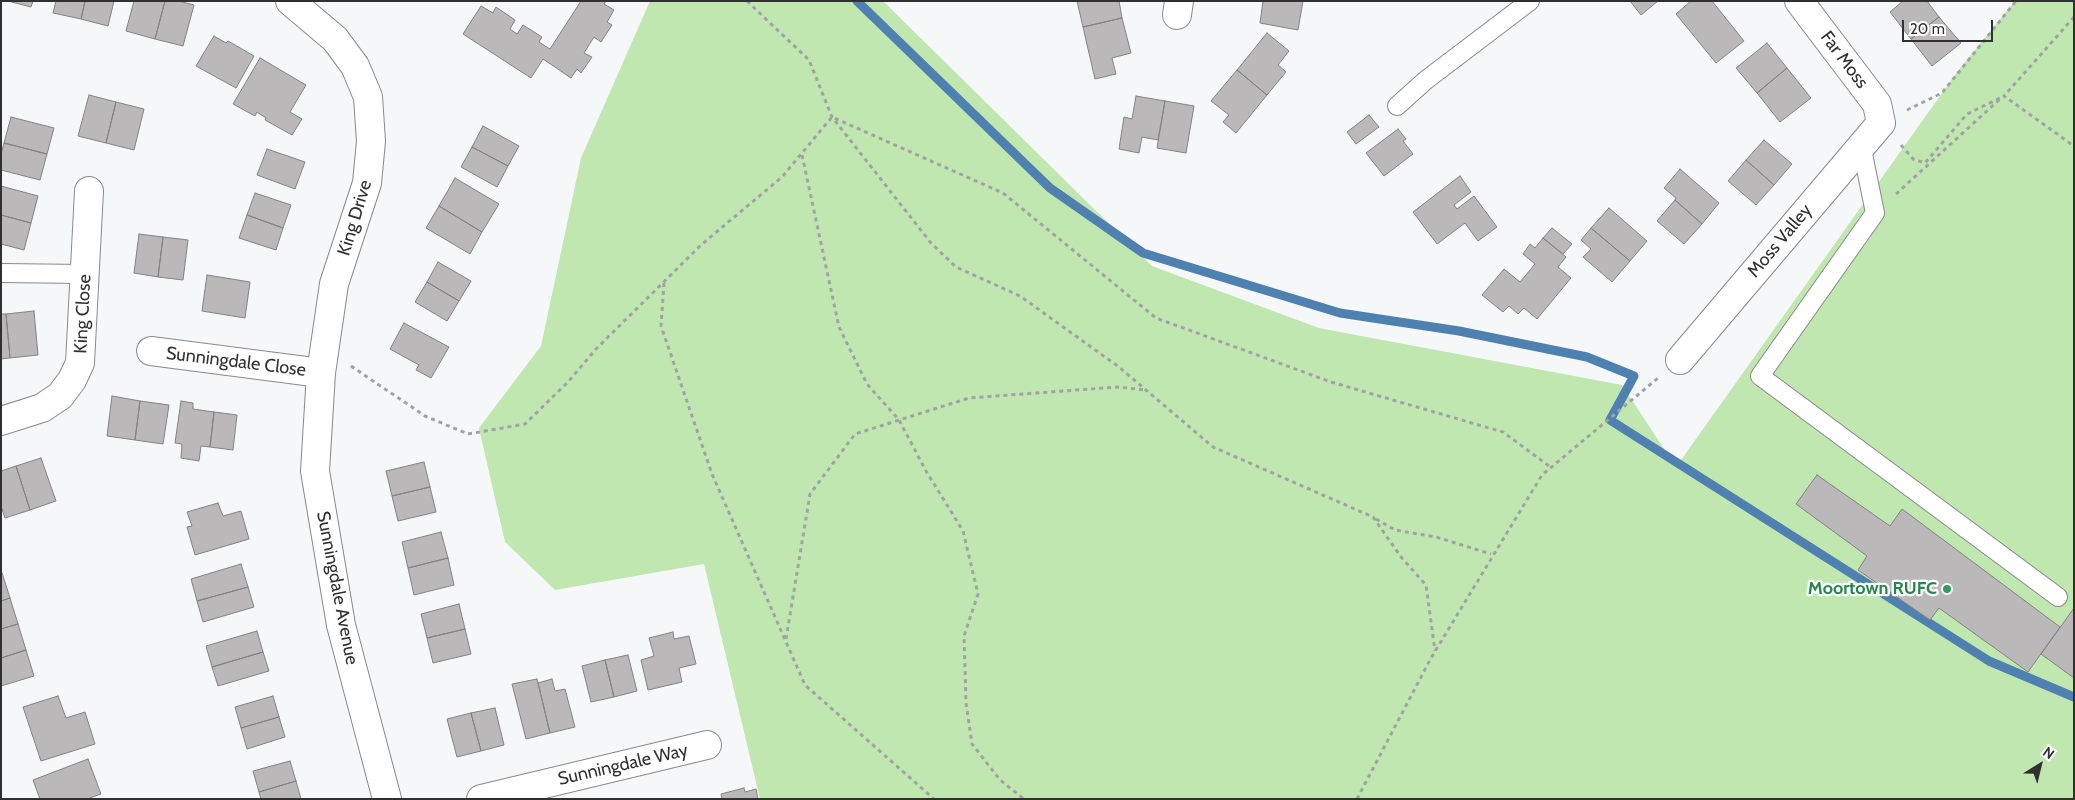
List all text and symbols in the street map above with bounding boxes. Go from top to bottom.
scale bar [1905,10,1996,42]
text: 20 m [1910,20,1945,38]
street label: Far Moss [1816,27,1872,93]
street label: King Drive [333,178,377,258]
street label: Moss Valley [1743,200,1817,282]
street label: King Close [70,274,96,354]
street label: Sunningdale Close [165,343,307,381]
street label: Sunningdale Avenue [312,509,362,667]
place label: Moortown RUFC [1808,578,1937,600]
marker: Moortown RUFC [1941,583,1953,595]
street label: Sunningdale Way [556,740,690,790]
north arrow [2015,740,2065,790]
text: N [2040,743,2058,763]

